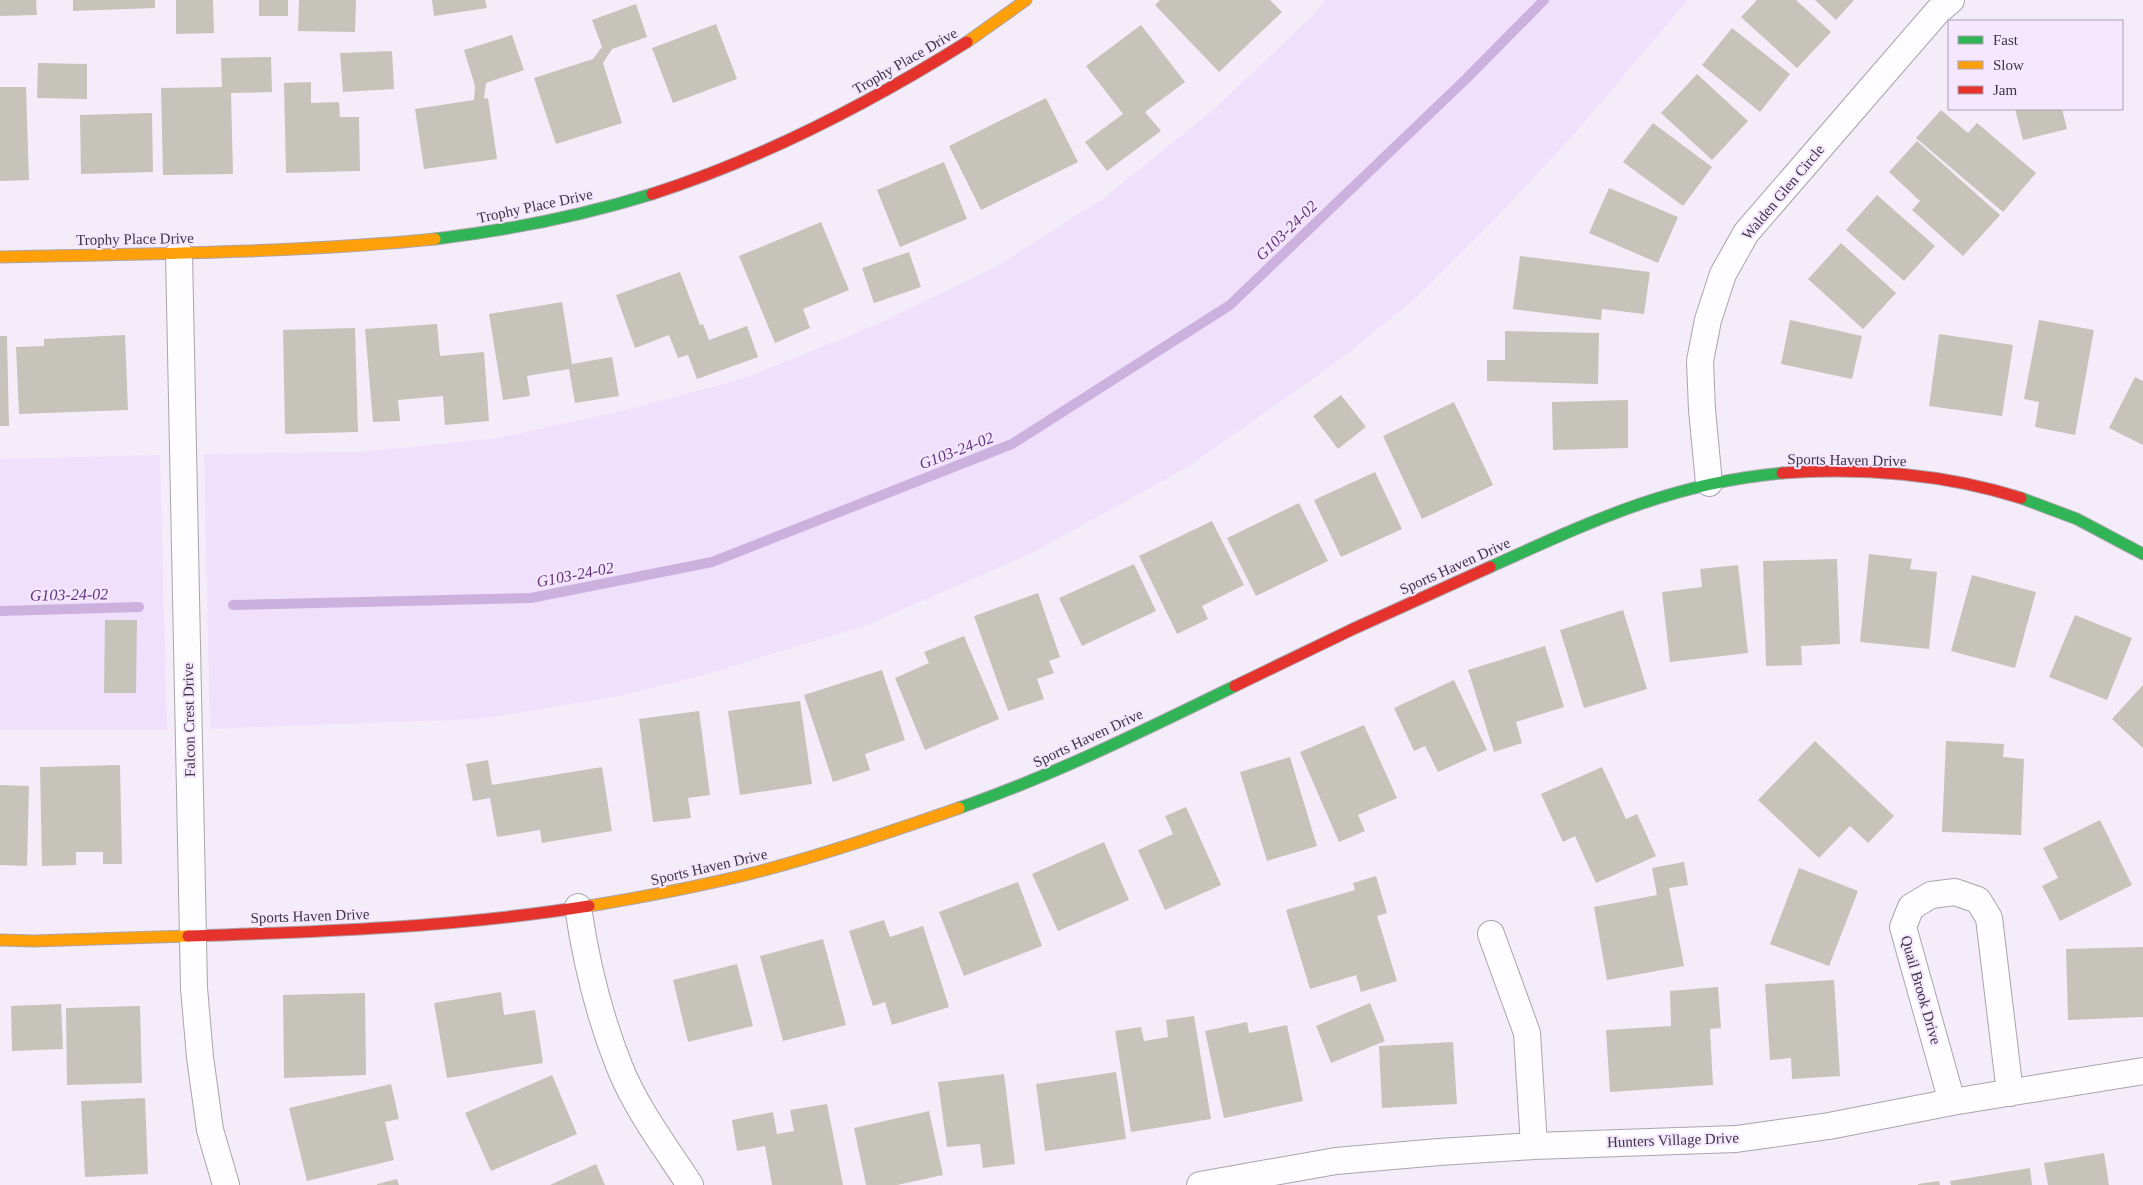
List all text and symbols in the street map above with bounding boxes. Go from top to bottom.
legend [1948,20,2123,110]
street label: Trophy Place Drive [850,24,960,97]
text: Fast [1993,32,2019,48]
text: Slow [1993,57,2024,73]
text: Jam [1993,82,2017,98]
street label: Walden Glen Circle [1739,141,1828,243]
street label: Trophy Place Drive [476,186,595,226]
water label: G103-24-02 [1252,197,1320,264]
street label: Trophy Place Drive [76,230,194,248]
water label: G103-24-02 [917,429,996,472]
street label: Sports Haven Drive [1787,451,1907,469]
street label: Sports Haven Drive [1397,534,1513,598]
water label: G103-24-02 [535,559,615,590]
water label: G103-24-02 [30,585,108,604]
street label: Falcon Crest Drive [180,662,198,777]
street label: Sports Haven Drive [1031,705,1146,770]
street label: Sports Haven Drive [649,846,769,888]
street label: Sports Haven Drive [250,906,370,926]
street label: Quail Brook Drive [1898,934,1944,1047]
street label: Hunters Village Drive [1607,1130,1740,1150]

